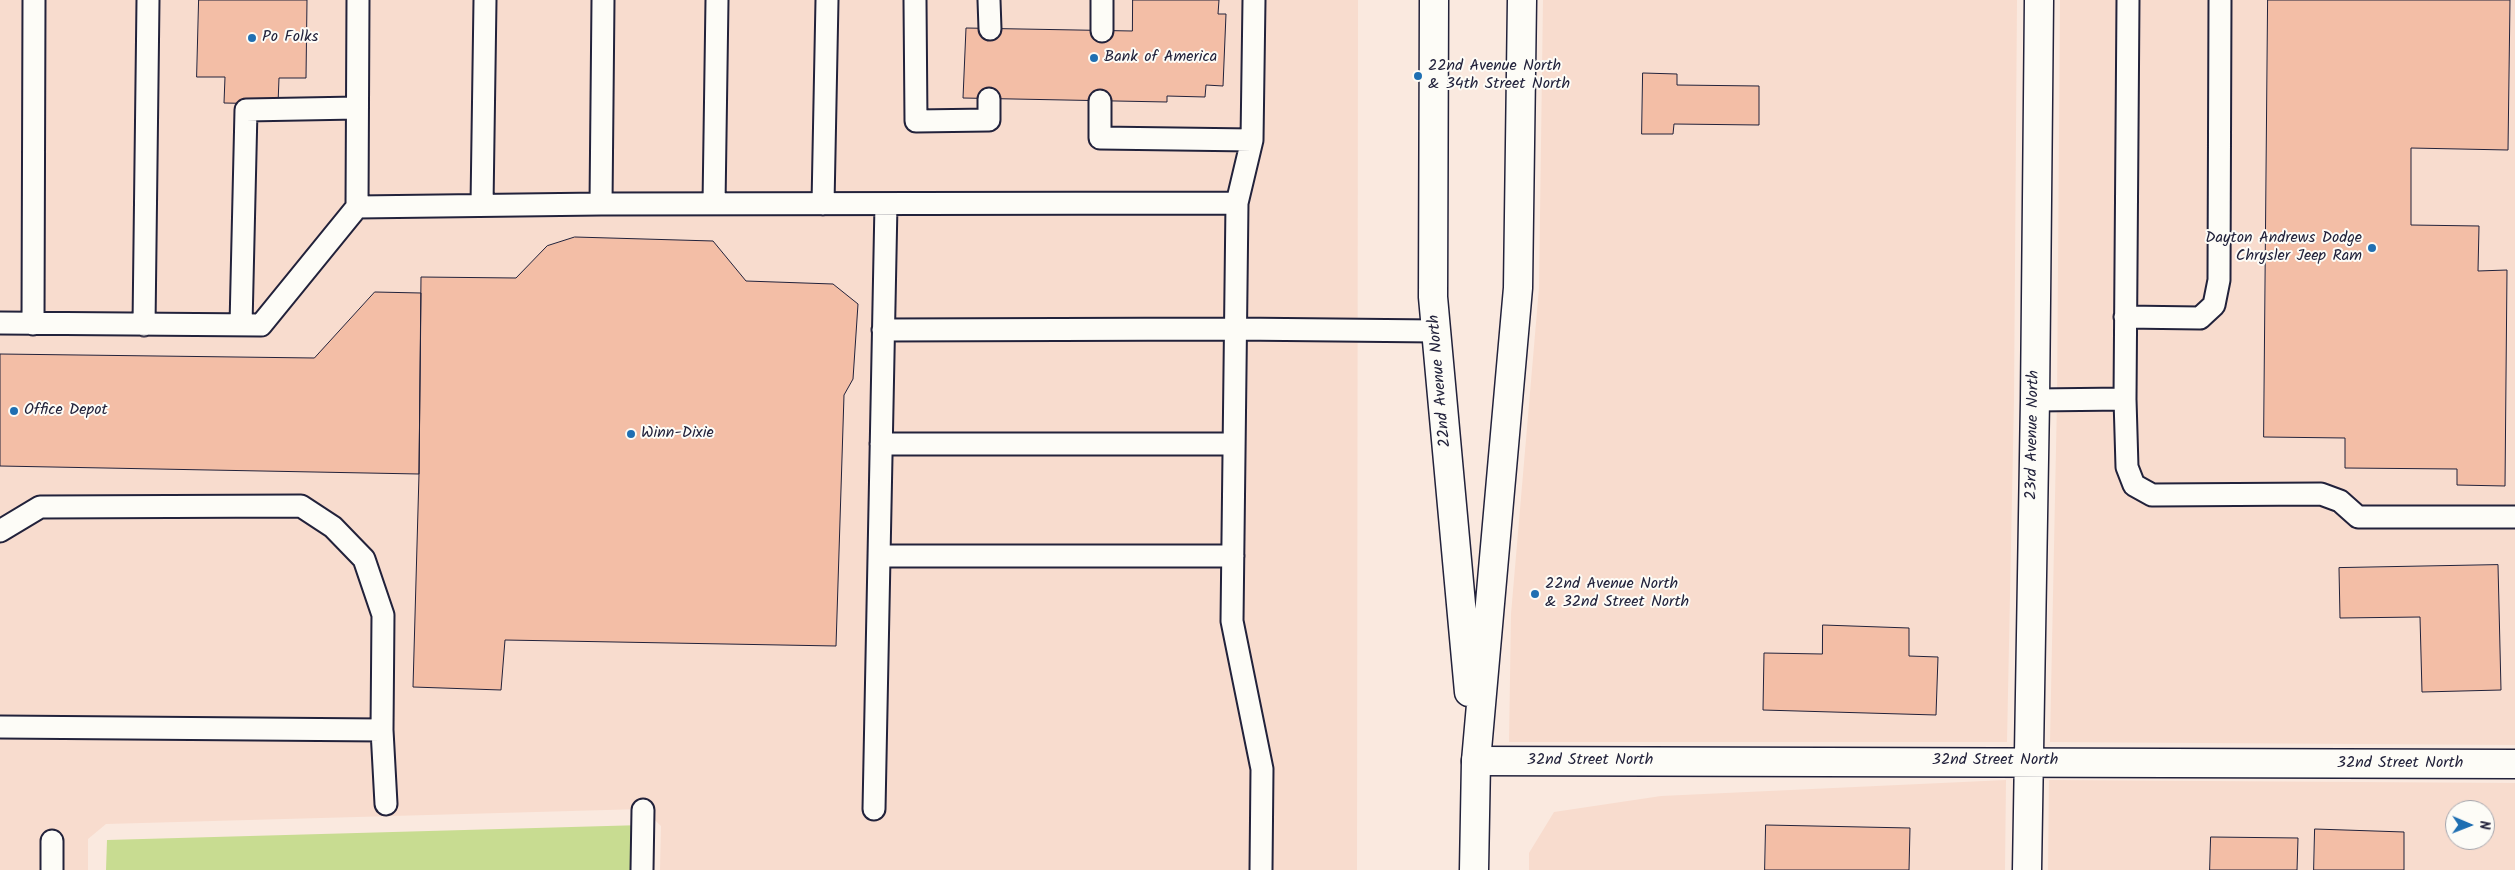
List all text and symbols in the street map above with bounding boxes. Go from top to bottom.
place label: Po Folks [262,28,318,48]
marker: Po Folks [246,32,258,44]
place label: Bank of America [1104,48,1217,68]
marker: Bank of America [1088,52,1100,64]
place label: 22nd Avenue North & 34th Street North [1428,57,1570,95]
marker: 22nd Avenue North & 34th Street North [1412,70,1424,82]
place label: Dayton Andrews Dodge Chrysler Jeep Ram [2205,229,2362,267]
marker: Dayton Andrews Dodge Chrysler Jeep Ram [2366,242,2378,254]
street label: 22nd Avenue North [1426,314,1456,448]
street label: 23rd Avenue North [2023,370,2045,500]
place label: Office Depot [24,401,108,421]
marker: Office Depot [8,405,20,417]
place label: Winn-Dixie [641,424,714,444]
marker: Winn-Dixie [625,428,637,440]
place label: 22nd Avenue North & 32nd Street North [1545,575,1689,613]
marker: 22nd Avenue North & 32nd Street North [1529,588,1541,600]
street label: 32nd Street North [1527,751,1653,771]
street label: 32nd Street North [1932,751,2058,771]
street label: 32nd Street North [2337,754,2463,774]
north arrow [2445,800,2495,850]
text: N [2473,821,2495,830]

